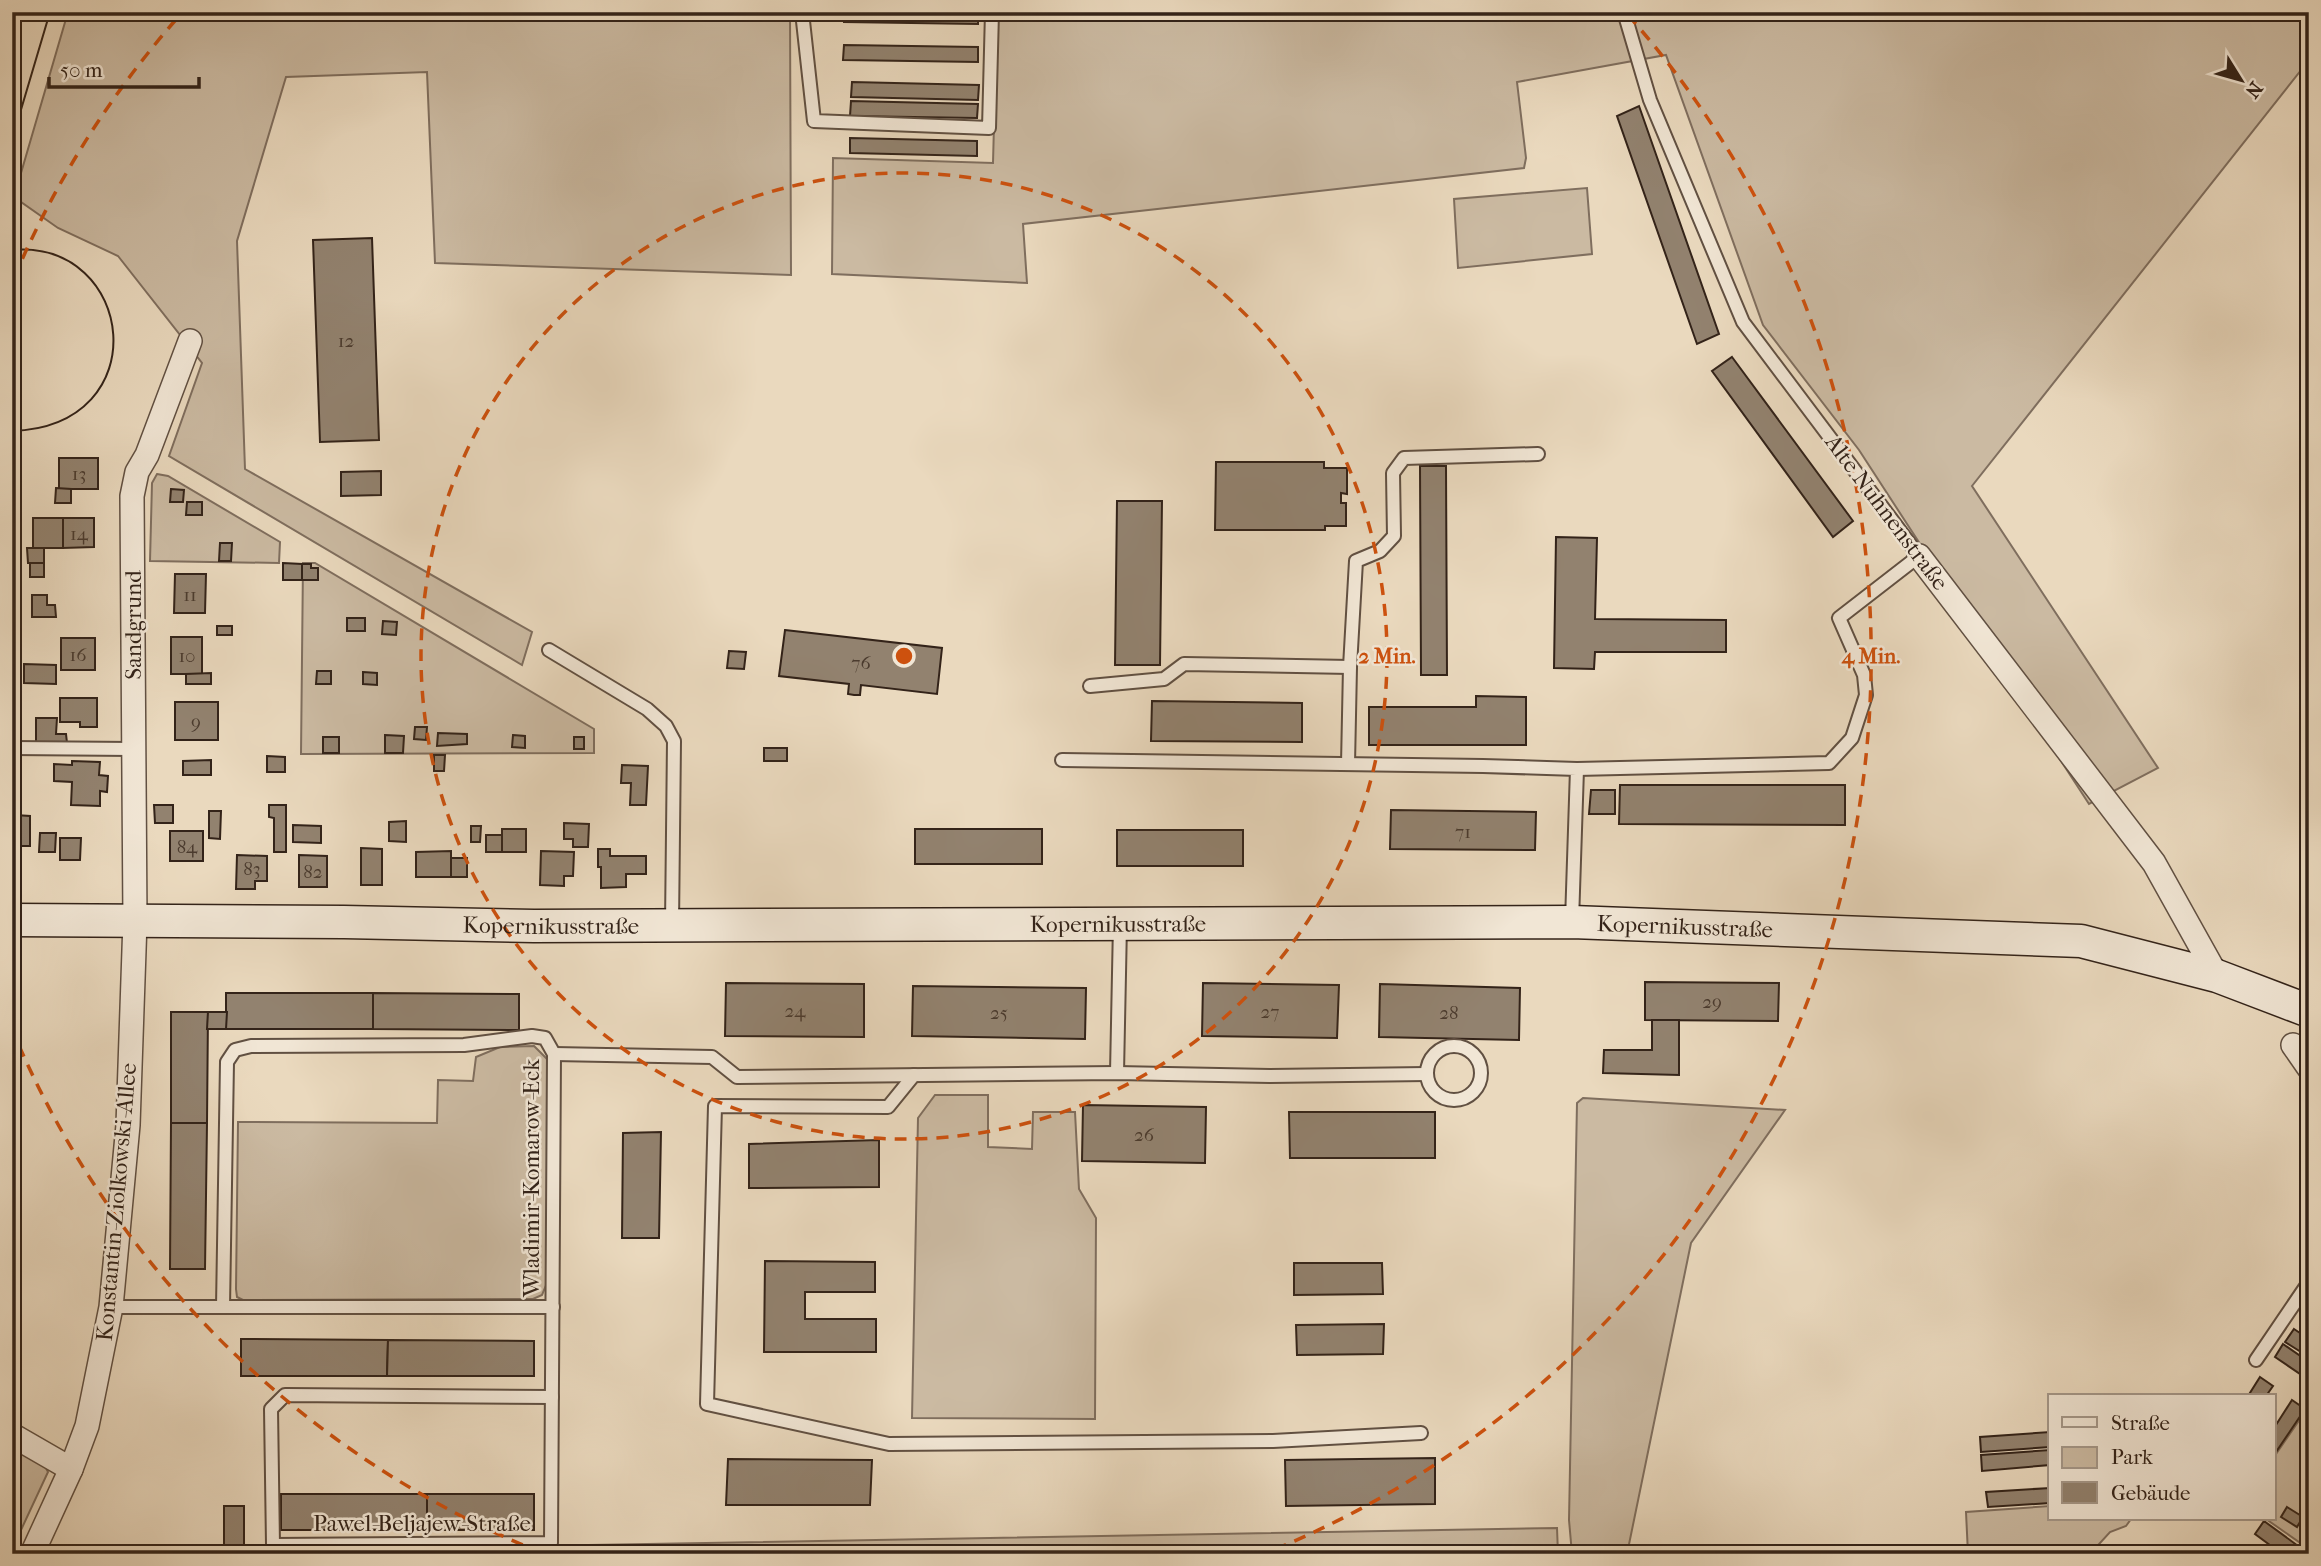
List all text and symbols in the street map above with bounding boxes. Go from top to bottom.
scale bar [49,46,200,90]
north arrow [2206,46,2276,116]
text: 50 m [60,58,103,82]
text: N [2240,77,2267,102]
house number: 12 [338,330,355,352]
street label: Alte Nuhnenstraße [1819,428,1954,595]
house number: 13 [72,463,86,485]
house number: 14 [70,523,89,545]
street label: Sandgrund [120,570,147,680]
house number: 11 [183,584,197,606]
house number: 16 [70,644,87,666]
centre of rings [892,644,916,668]
text: 2 Min. [1359,644,1415,668]
text: 4 Min. [1841,644,1900,669]
house number: 10 [178,645,196,667]
house number: 76 [851,652,871,674]
house number: 9 [191,711,201,733]
house number: 71 [1455,821,1471,843]
house number: 84 [177,836,198,858]
house number: 83 [243,858,261,880]
house number: 82 [303,861,323,883]
street label: Kopernikusstraße [1030,910,1206,938]
street label: Kopernikusstraße [1596,910,1773,943]
street label: Kopernikusstraße [462,912,639,940]
house number: 29 [1702,991,1722,1013]
house number: 24 [785,1000,806,1022]
house number: 27 [1261,1001,1279,1023]
house number: 25 [990,1002,1008,1024]
house number: 28 [1439,1002,1459,1024]
street label: Wladimir-Komarow-Eck [518,1058,545,1298]
street label: Konstantin-Ziolkowski-Allee [91,1062,142,1342]
house number: 26 [1134,1124,1155,1146]
legend [2048,1394,2276,1520]
text: Straße [2111,1411,2170,1435]
text: Park [2111,1445,2153,1469]
text: Gebäude [2111,1481,2191,1505]
street label: Pawel-Beljajew-Straße [313,1510,531,1537]

